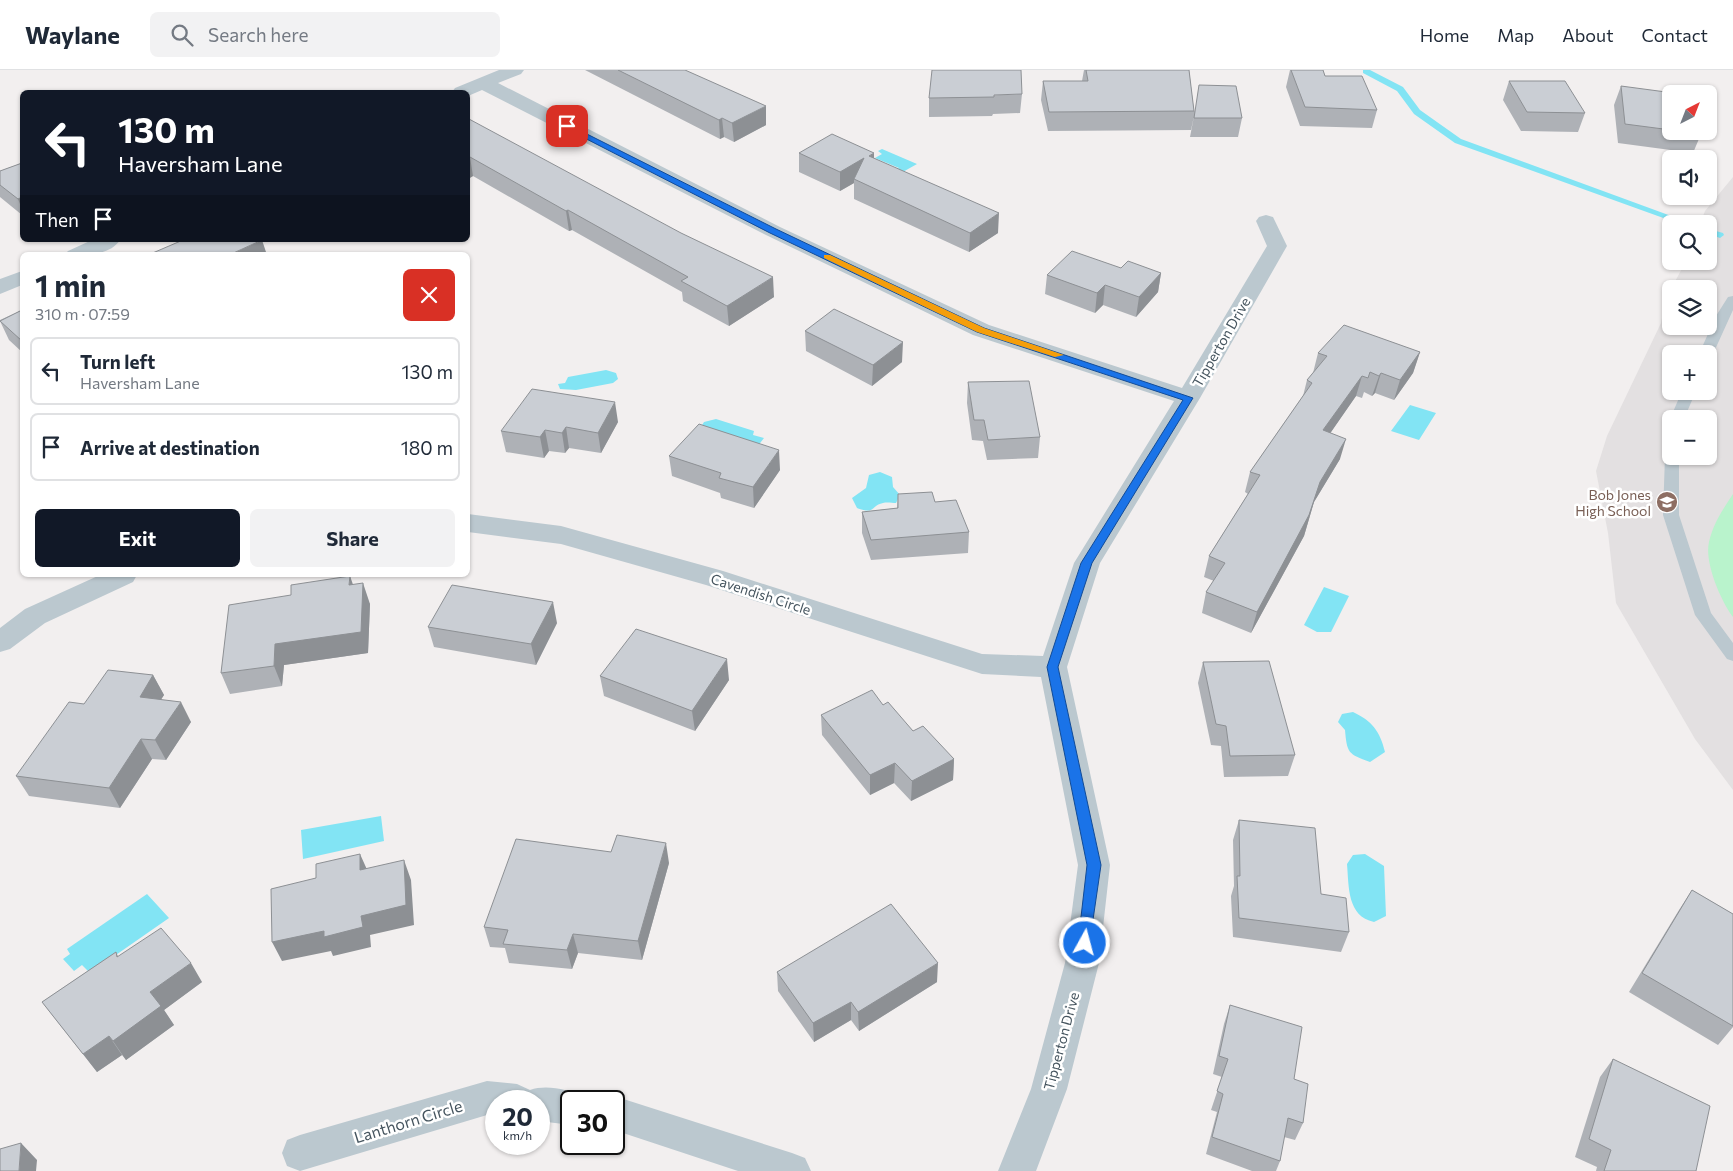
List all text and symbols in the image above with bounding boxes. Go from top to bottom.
search box [150,12,500,57]
text: Waylane [25,20,120,49]
icon: search [168,21,196,49]
text: Search here [208,23,308,46]
text: Home [1420,24,1469,46]
text: Map [1497,24,1534,46]
text: About [1562,24,1614,46]
text: Contact [1642,24,1708,46]
north arrow [1662,85,1718,140]
map controls [1662,85,1717,465]
pin [546,105,588,147]
text: 130 m [118,107,215,150]
icon: left [35,110,100,175]
icon: arrive [553,112,581,140]
text: Haversham Lane [118,150,283,177]
button: sound [1662,150,1717,205]
icon: arrive [89,205,117,233]
text: Then [35,208,79,231]
button: search [1662,215,1717,270]
text: 1 min [35,266,106,303]
button: close [403,269,455,321]
button: layers [1662,280,1717,335]
street label: Tipperton Drive [1188,294,1254,390]
text: 310 m · 07:59 [35,304,130,323]
button: + [1662,345,1717,400]
text: Turn left [80,350,155,373]
icon: left [37,357,65,385]
text: 130 m [401,360,453,383]
text: Haversham Lane [80,373,200,392]
button: − [1662,410,1717,465]
icon: arrive [37,433,65,461]
text: Arrive at destination [80,436,260,459]
text: 180 m [401,436,453,459]
place label: Bob Jones High School [1575,486,1651,519]
school or university icon: Bob Jones High School [1655,490,1679,514]
button: Exit [35,509,240,567]
button: Share [250,509,455,567]
street label: Cavendish Circle [709,570,813,618]
position arrow [1058,916,1110,968]
street label: Tipperton Drive [1040,990,1082,1092]
speed limit sign: 30 [560,1090,625,1155]
street label: Lanthorn Circle [352,1096,464,1146]
text: 20 [502,1101,533,1131]
text: km/h [503,1128,532,1142]

